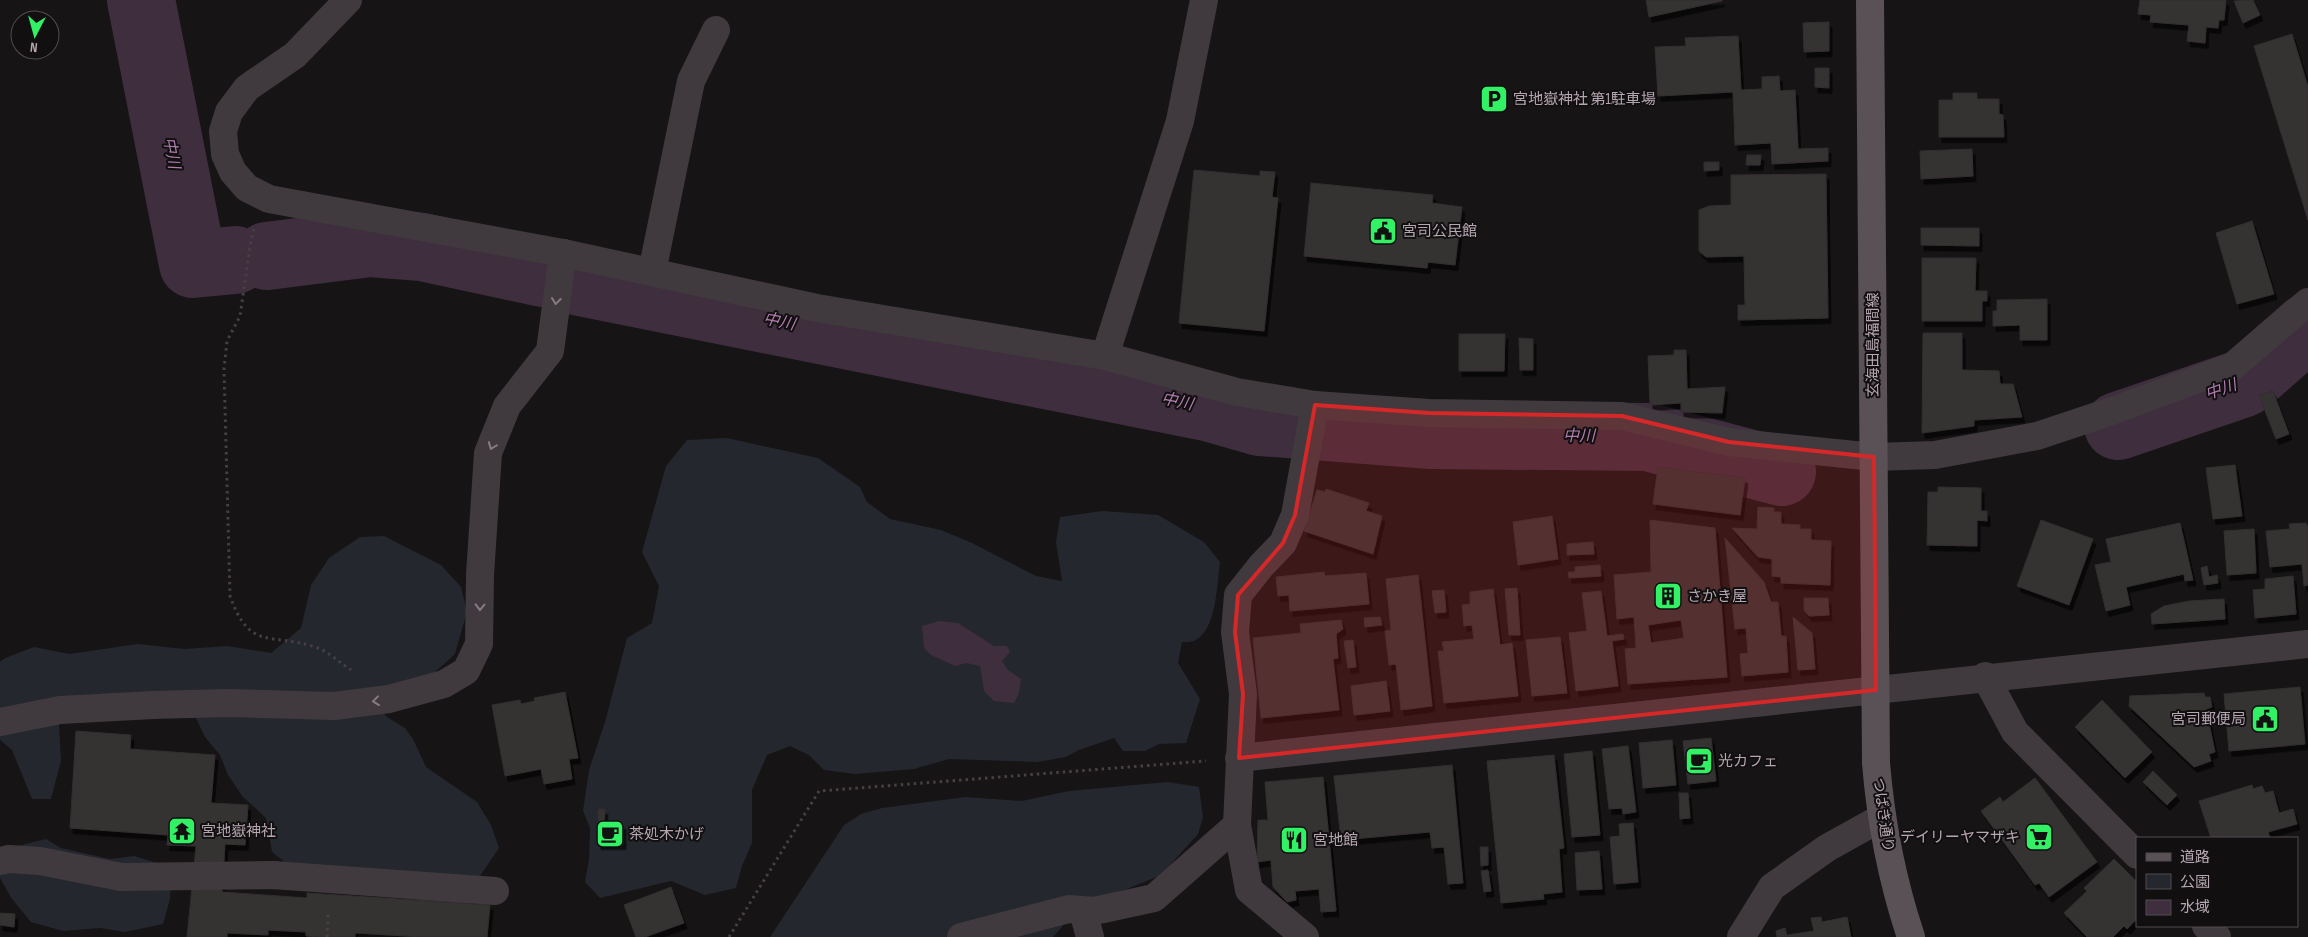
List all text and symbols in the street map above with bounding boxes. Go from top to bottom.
north arrow [10,10,60,60]
text: N [29,39,38,56]
parking icon: 宮地嶽神社 第1駐車場 [1479,84,1509,114]
place label: 宮地嶽神社 第1駐車場 [1513,90,1656,109]
water label: 中川 [159,135,184,172]
public building icon: 宮司公民館 [1368,216,1398,246]
place label: 宮司公民館 [1402,222,1477,241]
street label: 玄海田島福間線 [1864,292,1883,398]
one-way arrow [552,297,562,305]
water label: 中川 [761,310,798,335]
water label: 中川 [2203,375,2241,404]
water label: 中川 [1159,390,1196,415]
water label: 中川 [1563,427,1597,446]
one-way arrow [487,441,497,449]
building icon: さかき屋 [1653,581,1683,611]
place label: さかき屋 [1687,587,1747,606]
one-way arrow [474,603,485,611]
one-way arrow [372,695,380,706]
public building icon: 宮司郵便局 [2250,704,2280,734]
place label: 宮司郵便局 [2171,710,2246,729]
cafe icon: 光カフェ [1684,746,1714,776]
place label: 光カフェ [1718,752,1778,771]
street label: つばき通り [1868,777,1898,853]
temple icon: 宮地嶽神社 [167,816,197,846]
cafe icon: 茶処木かげ [595,819,625,849]
place label: 宮地嶽神社 [201,822,276,841]
supermarket icon: デイリーヤマザキ [2024,822,2054,852]
place label: 茶処木かげ [629,825,704,844]
restaurant icon: 宮地館 [1279,825,1309,855]
place label: デイリーヤマザキ [1900,828,2020,847]
place label: 宮地館 [1313,831,1358,850]
legend [2136,837,2298,927]
text: 道路 [2180,848,2210,867]
text: 公園 [2180,873,2210,892]
text: 水域 [2180,898,2210,917]

